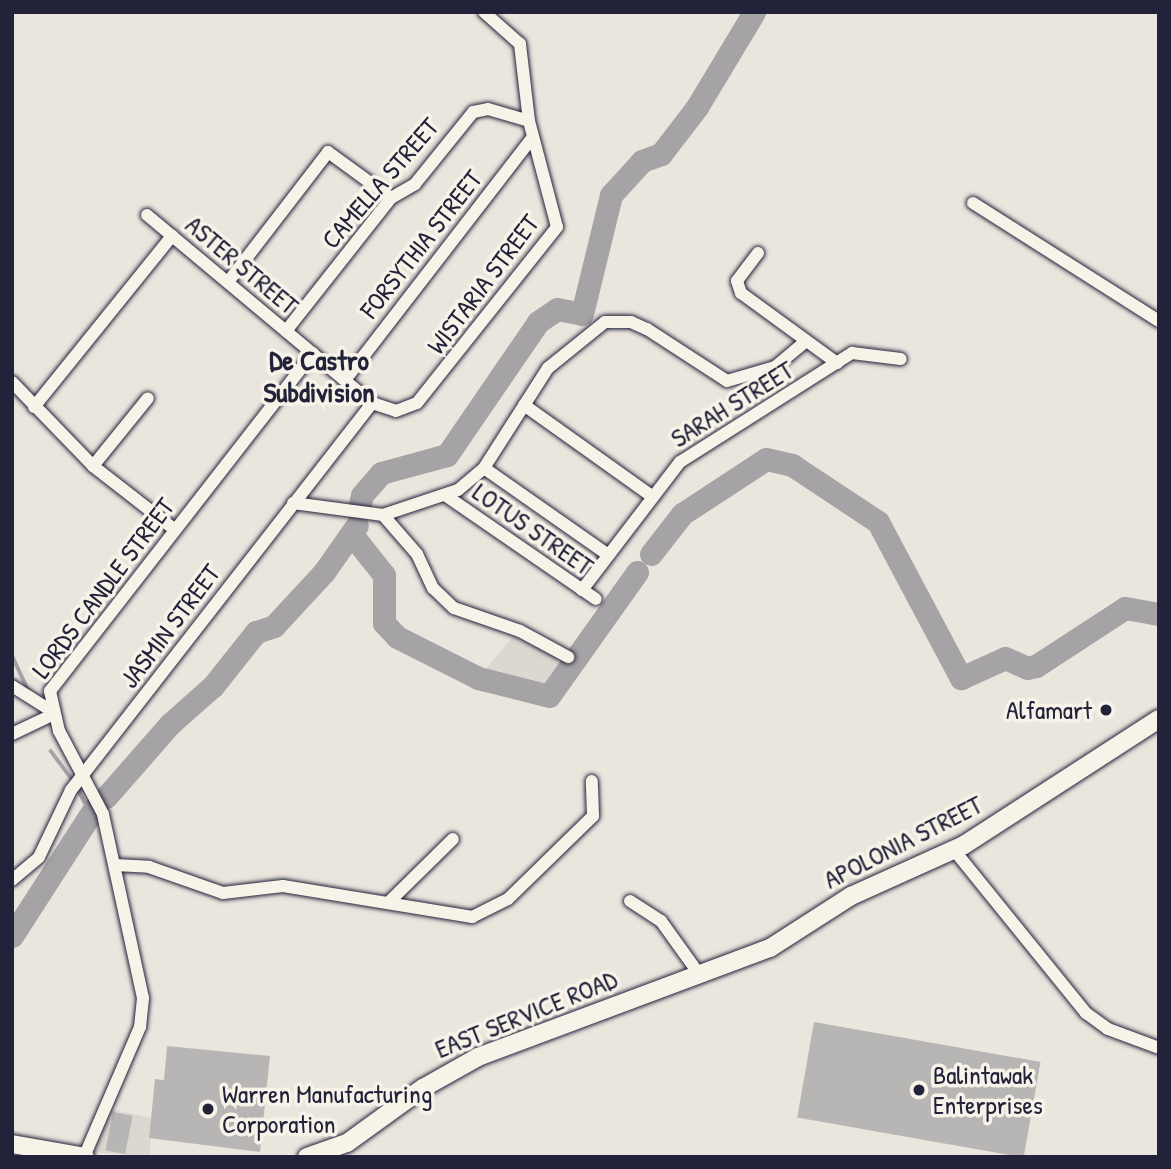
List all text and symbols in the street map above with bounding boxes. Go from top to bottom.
street label: CAMELLA STREET [315,111,445,255]
street label: FORSYTHIA STREET [353,164,489,324]
street label: WISTARIA STREET [420,208,546,360]
street label: ASTER STREET [179,209,305,321]
district label: De Castro Subdivision [263,343,375,409]
street label: SARAH STREET [665,354,799,454]
street label: LOTUS STREET [467,476,599,582]
street label: LORDS CANDLE STREET [25,492,181,684]
street label: JASMIN STREET [113,558,227,694]
place label: Alfamart [1006,694,1092,726]
marker: Alfamart [1098,702,1114,718]
street label: APOLONIA STREET [819,789,987,895]
street label: EAST SERVICE ROAD [431,963,621,1065]
place label: Balintawak Enterprises [933,1059,1043,1120]
place label: Warren Manufacturing Corporation [222,1078,432,1140]
marker: Balintawak Enterprises [911,1082,927,1098]
marker: Warren Manufacturing Corporation [200,1101,216,1117]

